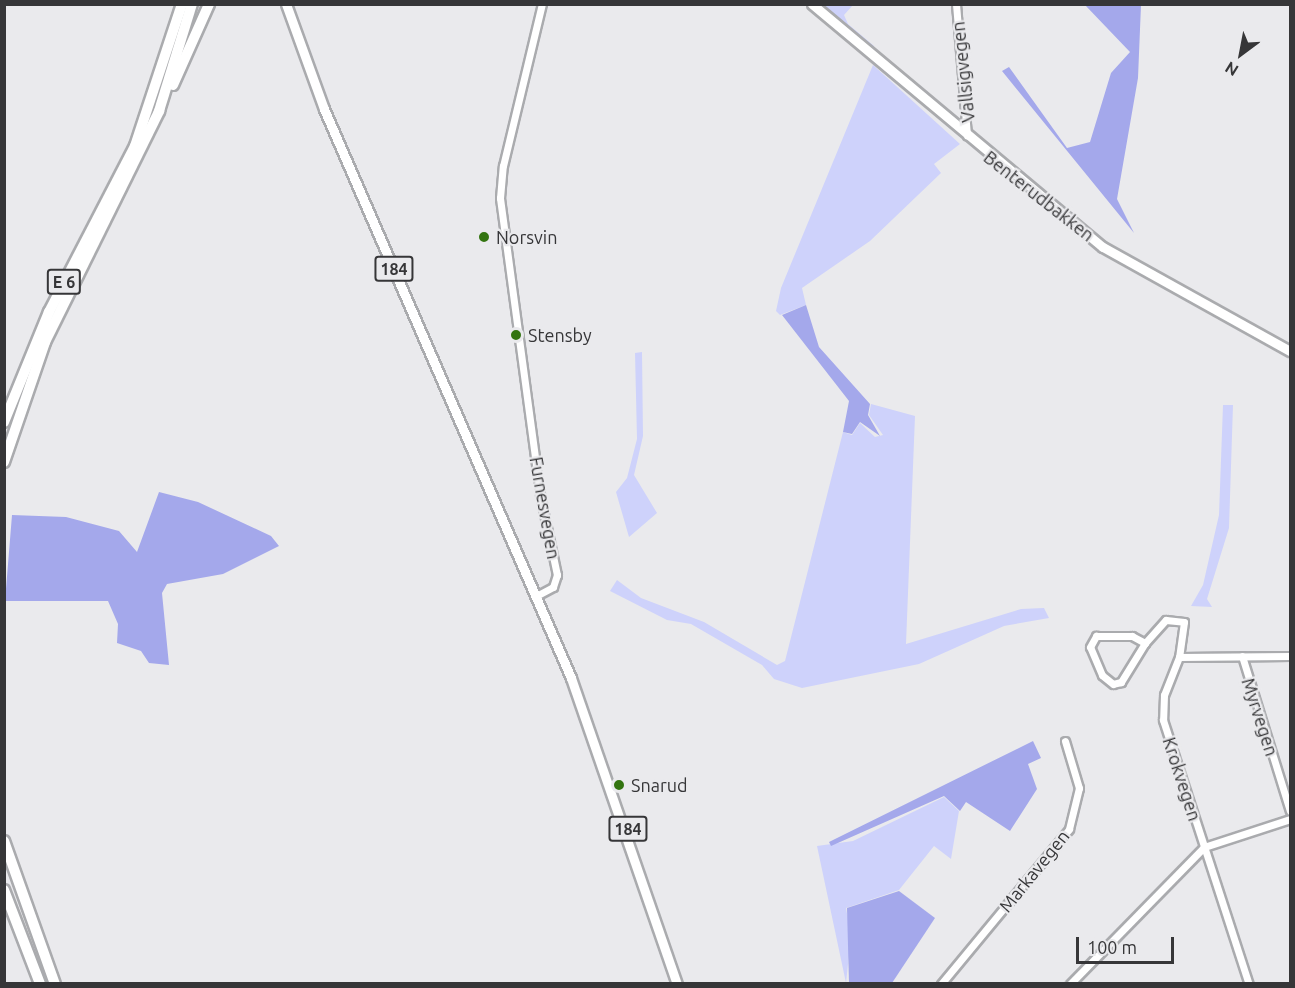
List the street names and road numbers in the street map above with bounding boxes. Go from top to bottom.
street label: Vallsigvegen [947,20,979,124]
street label: Benterudbakken [980,146,1098,246]
road number: 184 [373,256,415,282]
road number: E 6 [46,269,82,295]
street label: Furnesvegen [525,455,565,561]
street label: Myrvegen [1237,675,1283,759]
street label: Krokvegen [1158,734,1206,824]
road number: 184 [607,816,649,842]
street label: Markavegen [994,826,1074,916]

